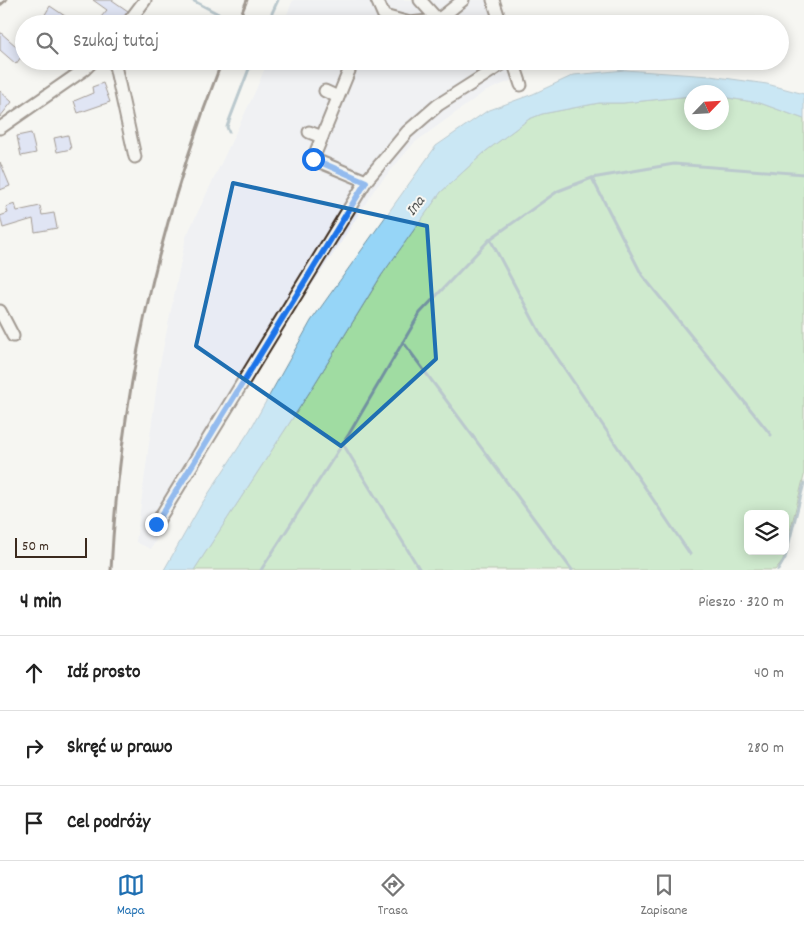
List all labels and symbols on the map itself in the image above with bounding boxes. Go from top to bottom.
north arrow [684,85,729,130]
route start [302,148,325,171]
water label: Ina [401,190,432,221]
route end [145,513,168,536]
scale bar [15,535,88,558]

